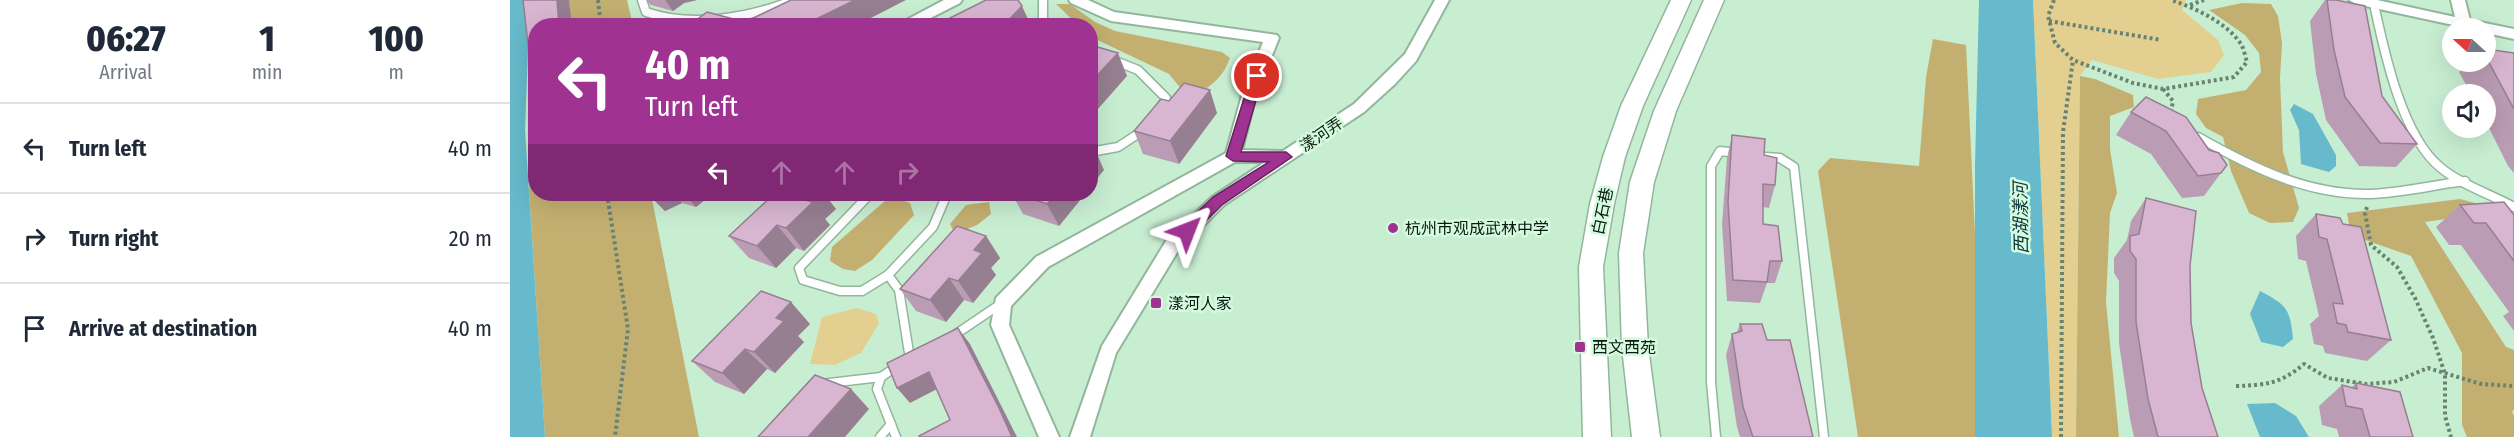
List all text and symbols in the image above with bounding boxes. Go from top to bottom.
text: 06:27 [86,17,166,61]
text: 1 [259,17,275,61]
text: 100 [369,17,424,61]
north arrow [2442,18,2496,72]
map controls [2442,18,2496,138]
text: 40 m [645,40,730,90]
icon: left [546,42,624,120]
pin [1231,50,1282,101]
icon: arrive [1240,59,1273,92]
text: Arrival [99,60,152,84]
text: min [252,60,283,84]
text: m [389,60,404,84]
button: sound [2442,84,2496,138]
text: Turn left [645,91,738,123]
street label: 漾河弄 [1296,113,1346,156]
icon: left [18,132,51,165]
text: Turn left [69,135,147,162]
text: 40 m [448,135,492,162]
icon: left [702,156,735,189]
icon: ahead [765,156,798,189]
icon: ahead [828,156,861,189]
icon: right [891,156,924,189]
water label: 西湖漾河 [2009,179,2033,254]
street label: 白石巷 [1588,186,1617,237]
position arrow [1155,199,1219,263]
place label: 杭州市观成武林中学 [1405,219,1549,238]
marker: 杭州市观成武林中学 [1386,221,1400,235]
icon: right [18,222,51,255]
text: Turn right [69,225,158,252]
text: 20 m [449,225,492,252]
place label: 漾河人家 [1168,294,1232,313]
marker: 漾河人家 [1149,296,1163,310]
icon: arrive [18,312,51,345]
text: Arrive at destination [69,315,257,342]
text: 40 m [448,315,492,342]
place label: 西文西苑 [1592,338,1656,357]
marker: 西文西苑 [1573,340,1587,354]

